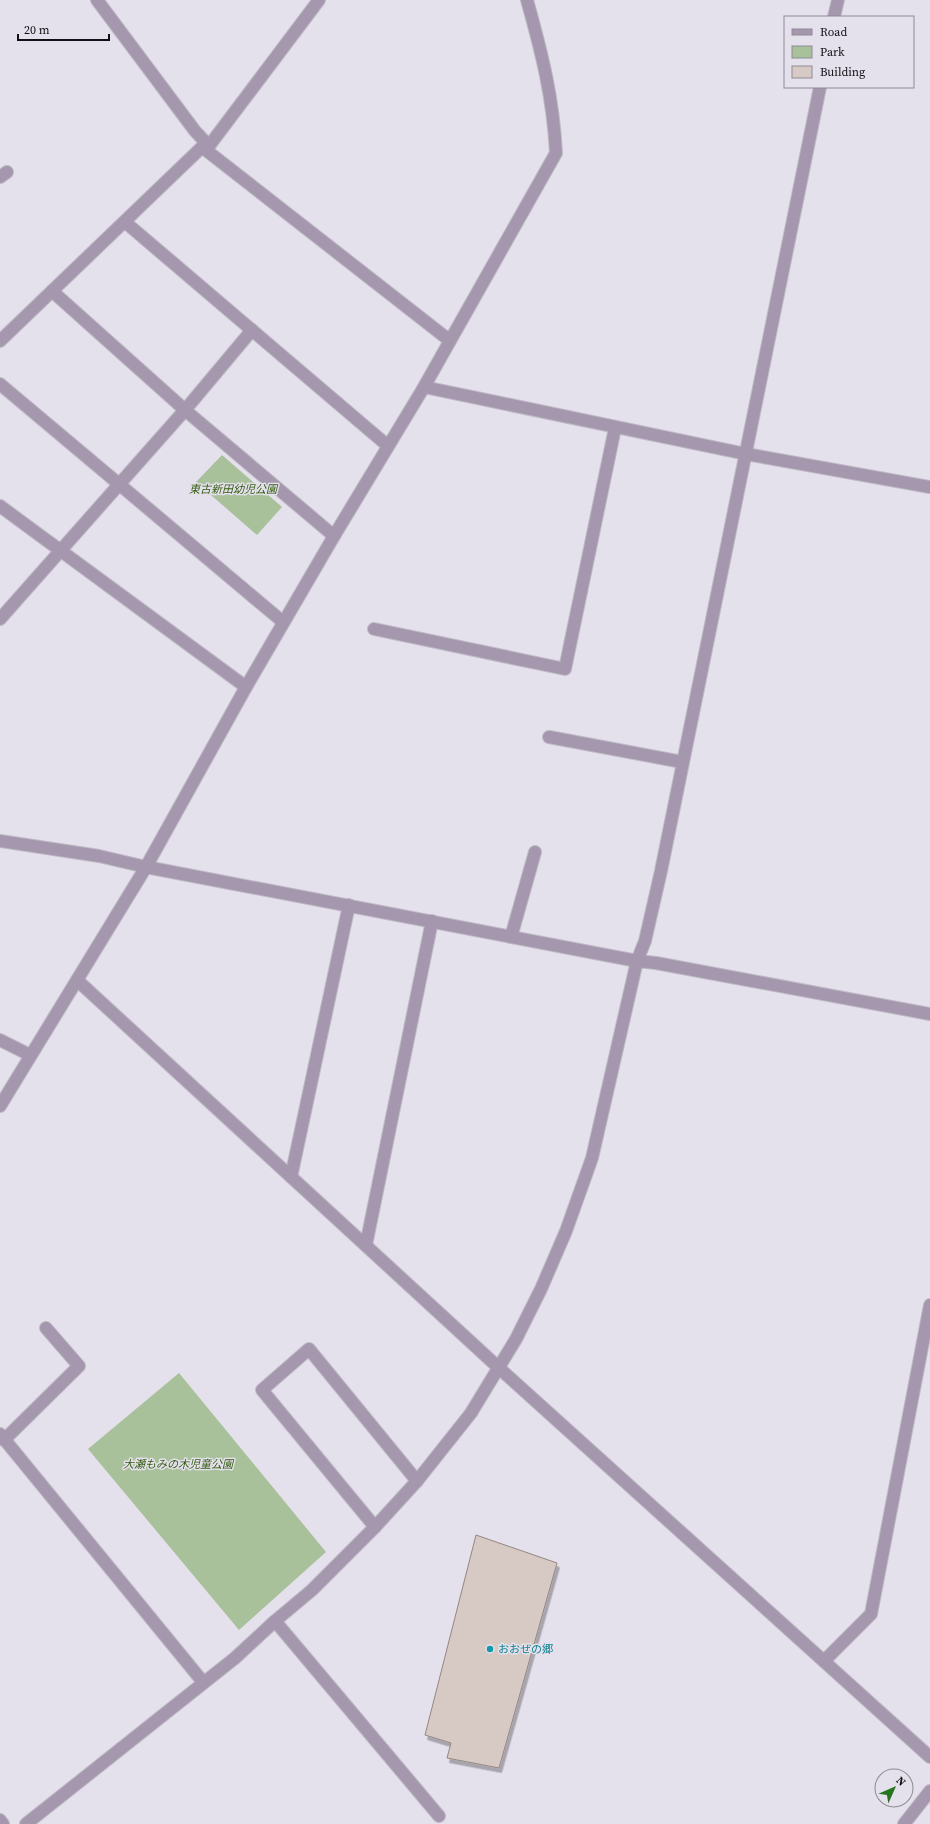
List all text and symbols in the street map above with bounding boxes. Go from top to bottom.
scale bar [18,16,109,42]
legend [784,16,914,88]
text: 20 m [24,22,50,38]
text: Road [820,24,847,40]
text: Park [820,44,845,60]
text: Building [820,64,865,80]
park label: 東古新田幼児公園 [189,482,279,497]
park label: 大瀬もみの木児童公園 [123,1457,235,1472]
place label: おおぜの郷 [498,1642,553,1657]
marker: おおぜの郷 [485,1644,495,1654]
north arrow [874,1768,914,1808]
text: N [893,1773,909,1789]

